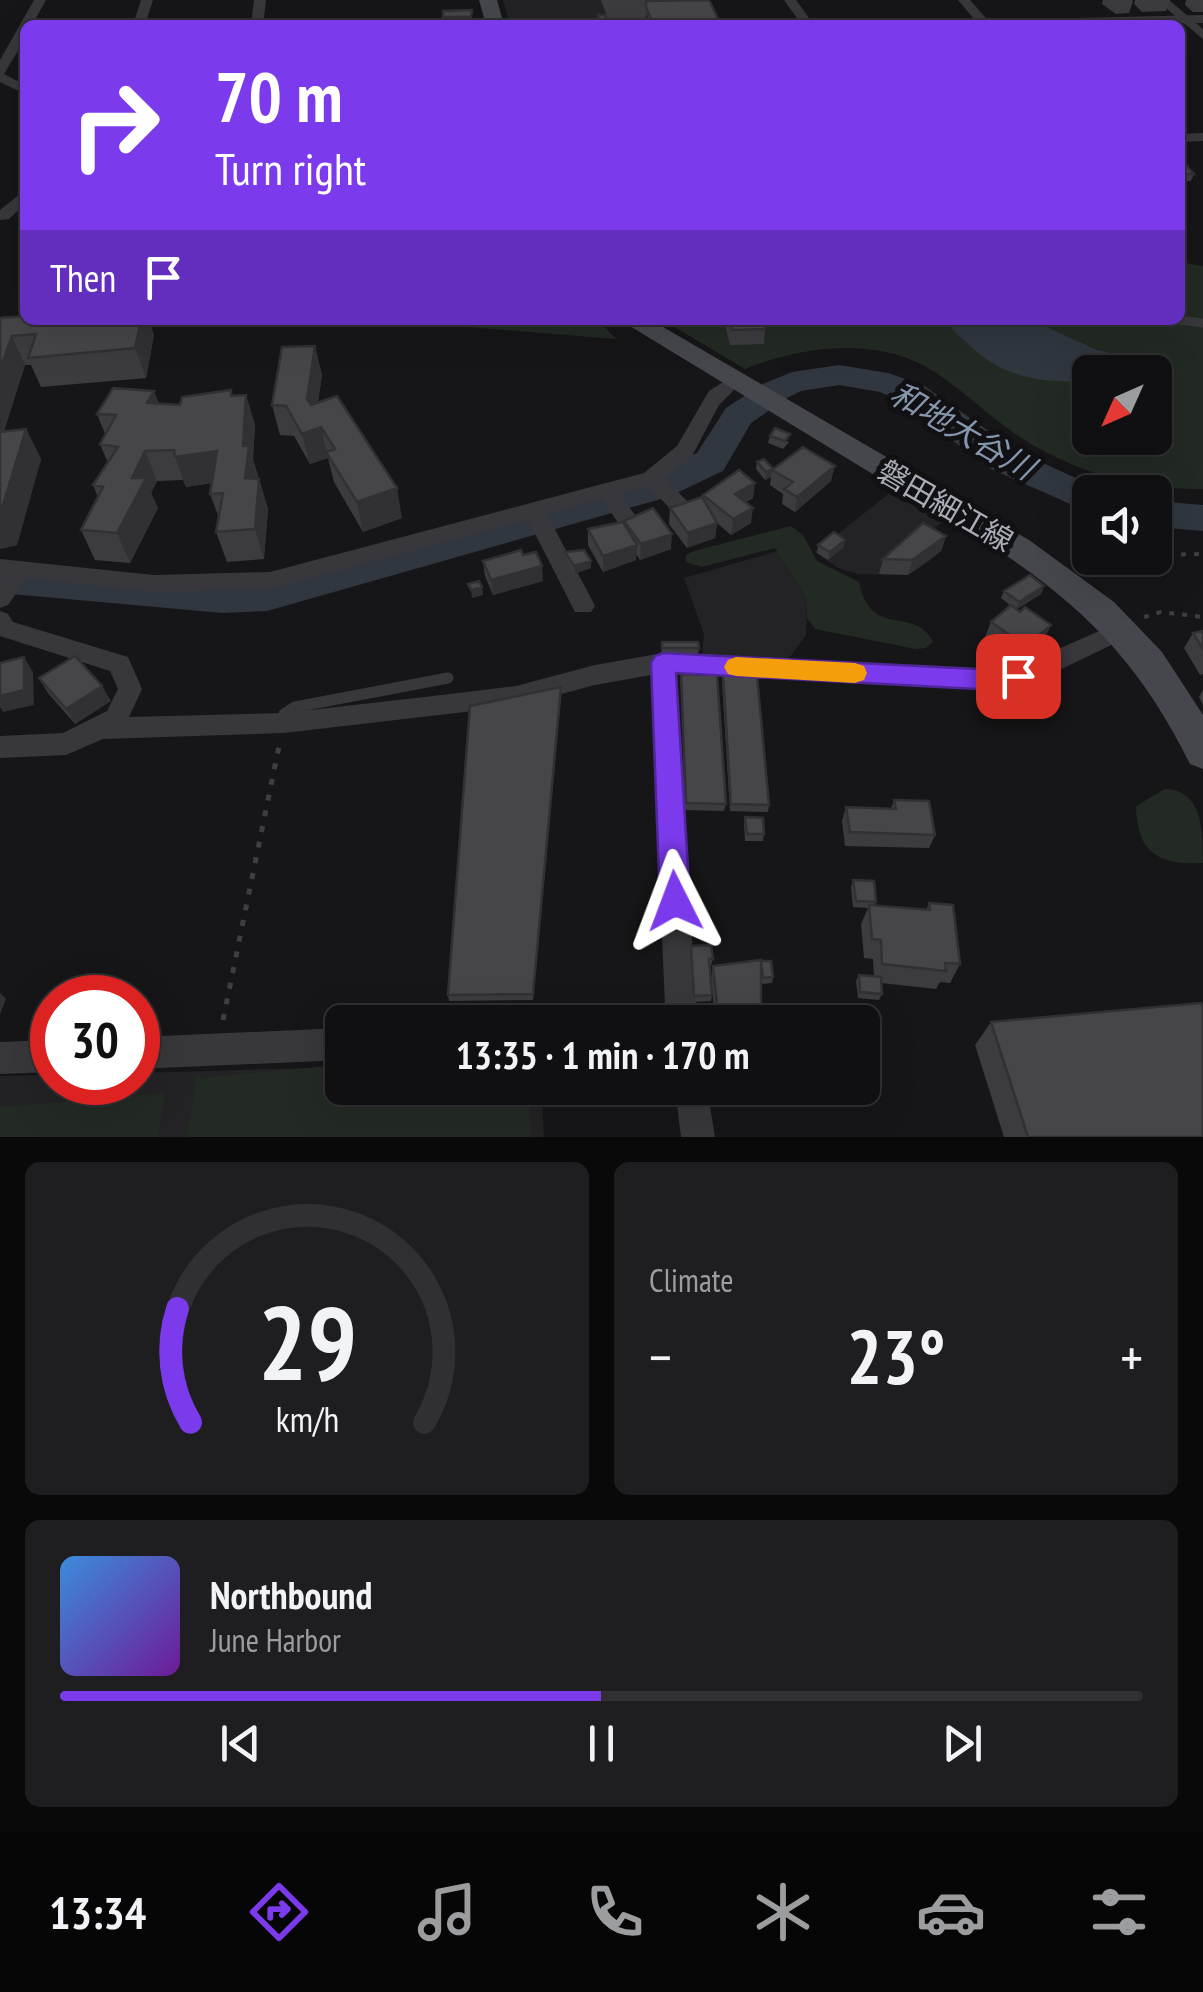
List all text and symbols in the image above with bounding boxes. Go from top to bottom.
text: 70 m [215,51,343,141]
icon: right [50,60,180,190]
text: Turn right [215,139,366,197]
icon: arrive [136,250,191,305]
text: Then [50,253,116,302]
north arrow [1072,355,1172,455]
map controls [1072,355,1172,575]
water label: 和地大谷川 [883,372,1045,490]
street label: 磐田細江線 [871,451,1021,559]
button: sound [1072,475,1172,575]
pin [976,634,1061,719]
icon: arrive [991,649,1046,704]
position arrow [623,849,727,953]
speed limit sign: 30 [30,975,160,1105]
text: 13:35 · 1 min · 170 m [456,1030,749,1079]
text: Climate [649,1259,733,1301]
text: 29 [257,1274,357,1409]
text: 23° [846,1308,946,1405]
text: − [649,1321,672,1392]
text: + [1120,1321,1143,1392]
text: km/h [275,1396,339,1442]
text: Northbound [210,1570,372,1619]
text: June Harbor [210,1619,341,1661]
icon: previous [213,1716,268,1771]
icon: pause [574,1716,629,1771]
icon: next [935,1716,990,1771]
icon: directions [244,1877,314,1947]
icon: music [412,1877,482,1947]
icon: phone [580,1877,650,1947]
icon: climate [748,1877,818,1947]
icon: car [916,1877,986,1947]
icon: filters [1084,1877,1154,1947]
text: 13:34 [49,1883,146,1941]

